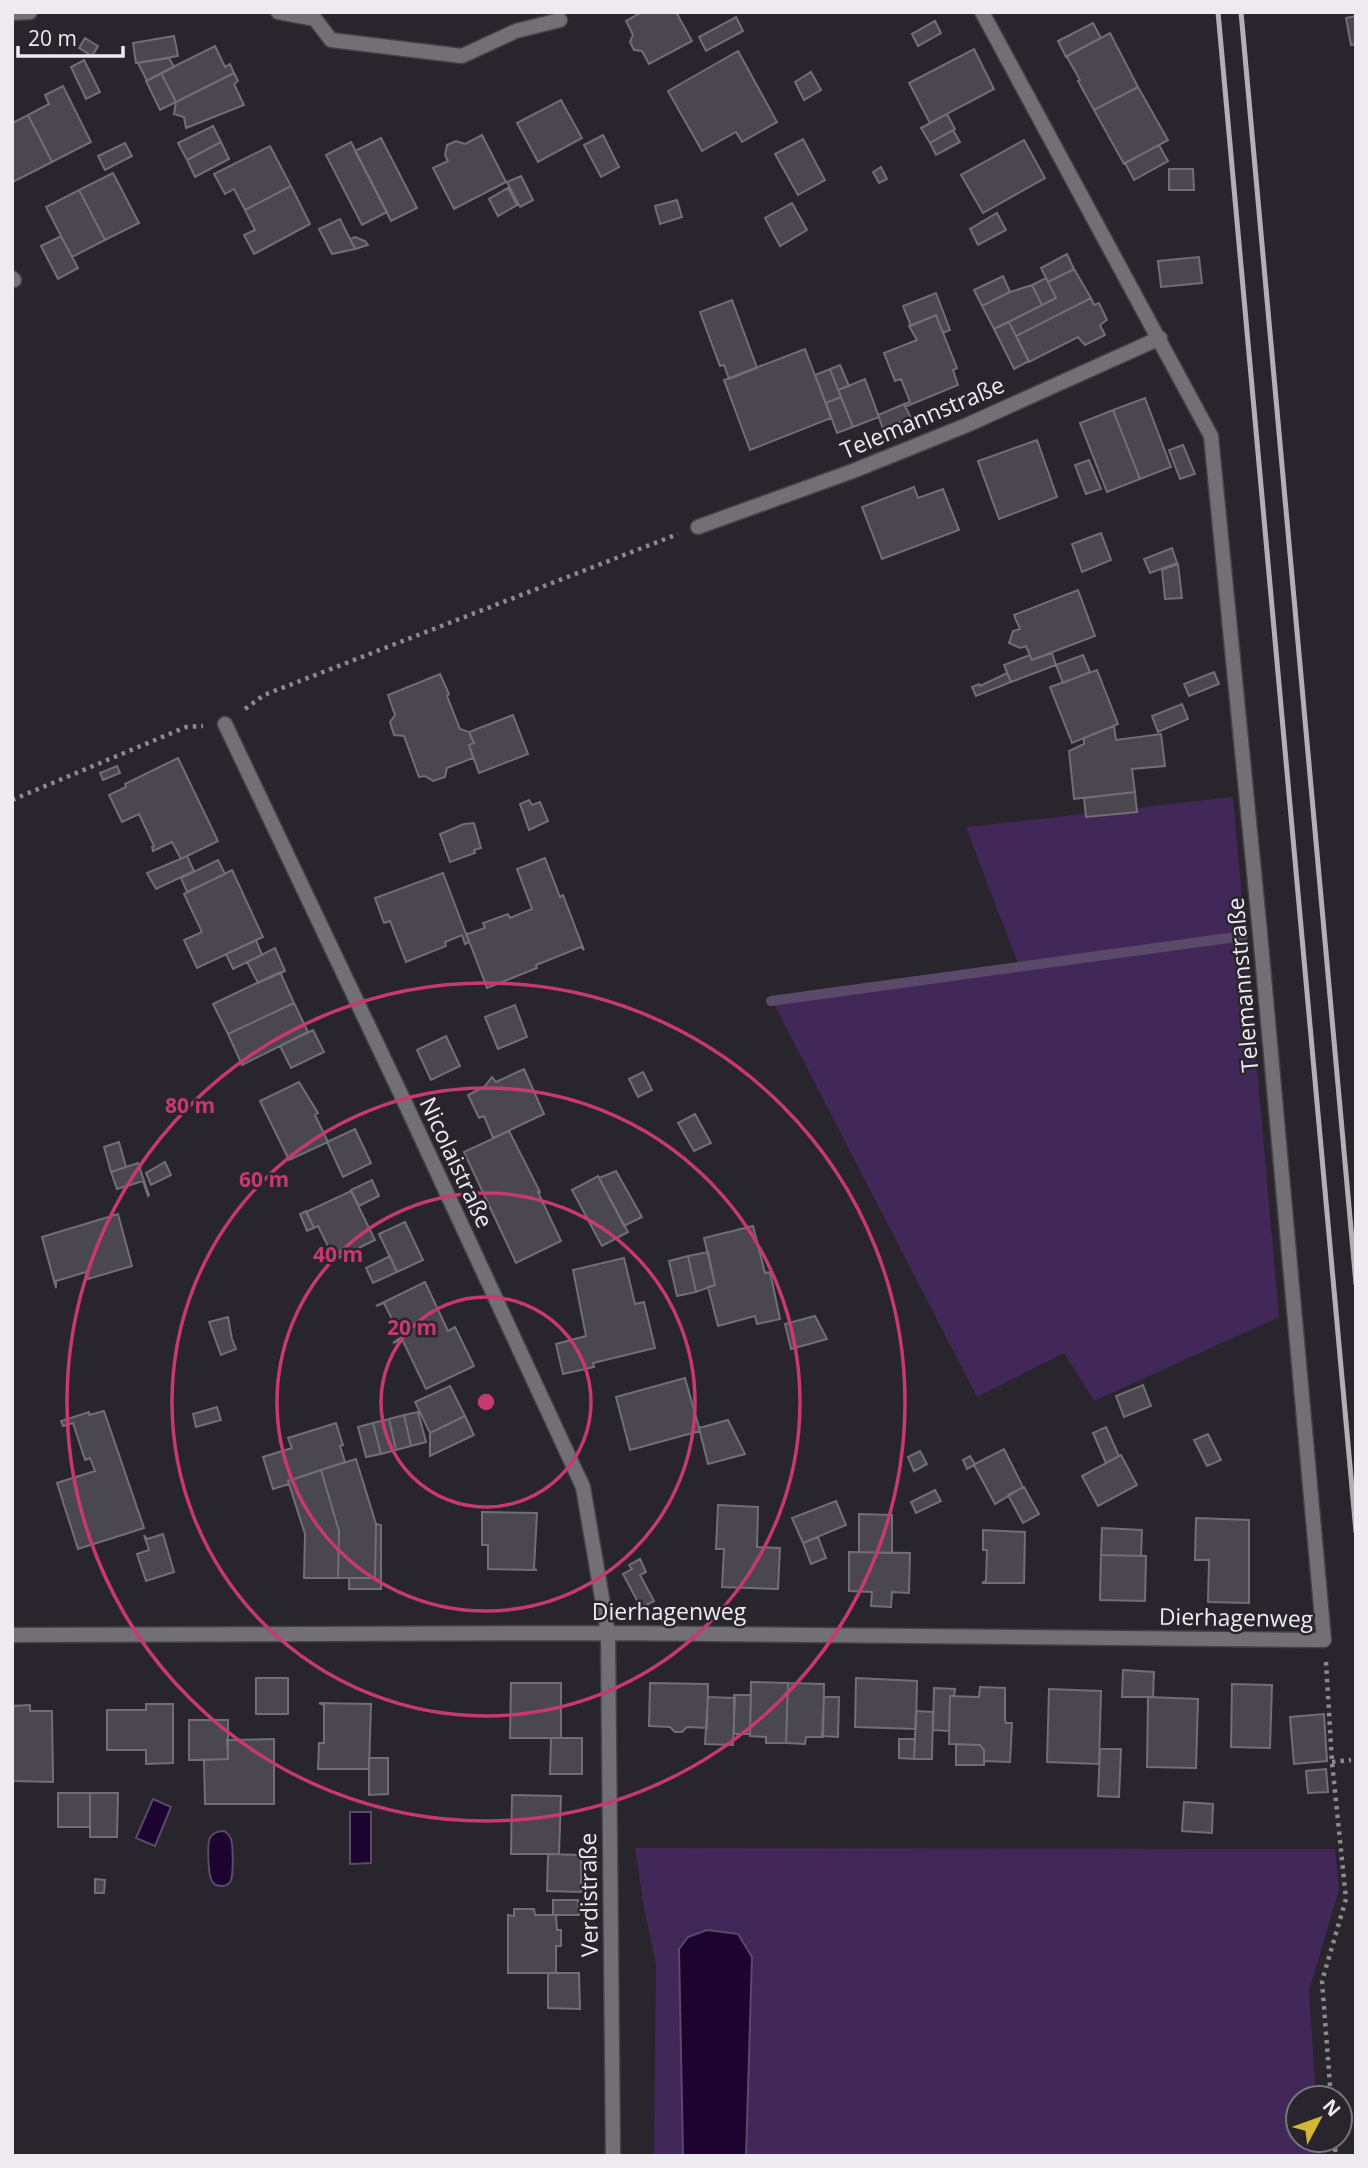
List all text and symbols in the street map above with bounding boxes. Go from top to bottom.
scale bar [18,14,122,58]
text: 20 m [28,24,77,52]
street label: Telemannstraße [835,368,1009,466]
street label: Telemannstraße [1218,896,1266,1074]
text: 80 m [165,1091,215,1119]
street label: Nicolaistraße [413,1091,501,1233]
text: 60 m [239,1165,289,1193]
text: 40 m [313,1240,363,1268]
text: 20 m [387,1313,437,1341]
centre of rings [474,1390,498,1414]
street label: Dierhagenweg [592,1595,747,1627]
street label: Dierhagenweg [1159,1600,1314,1634]
street label: Verdistraße [571,1832,605,1958]
north arrow [1284,2084,1354,2154]
text: N [1317,2093,1347,2122]

